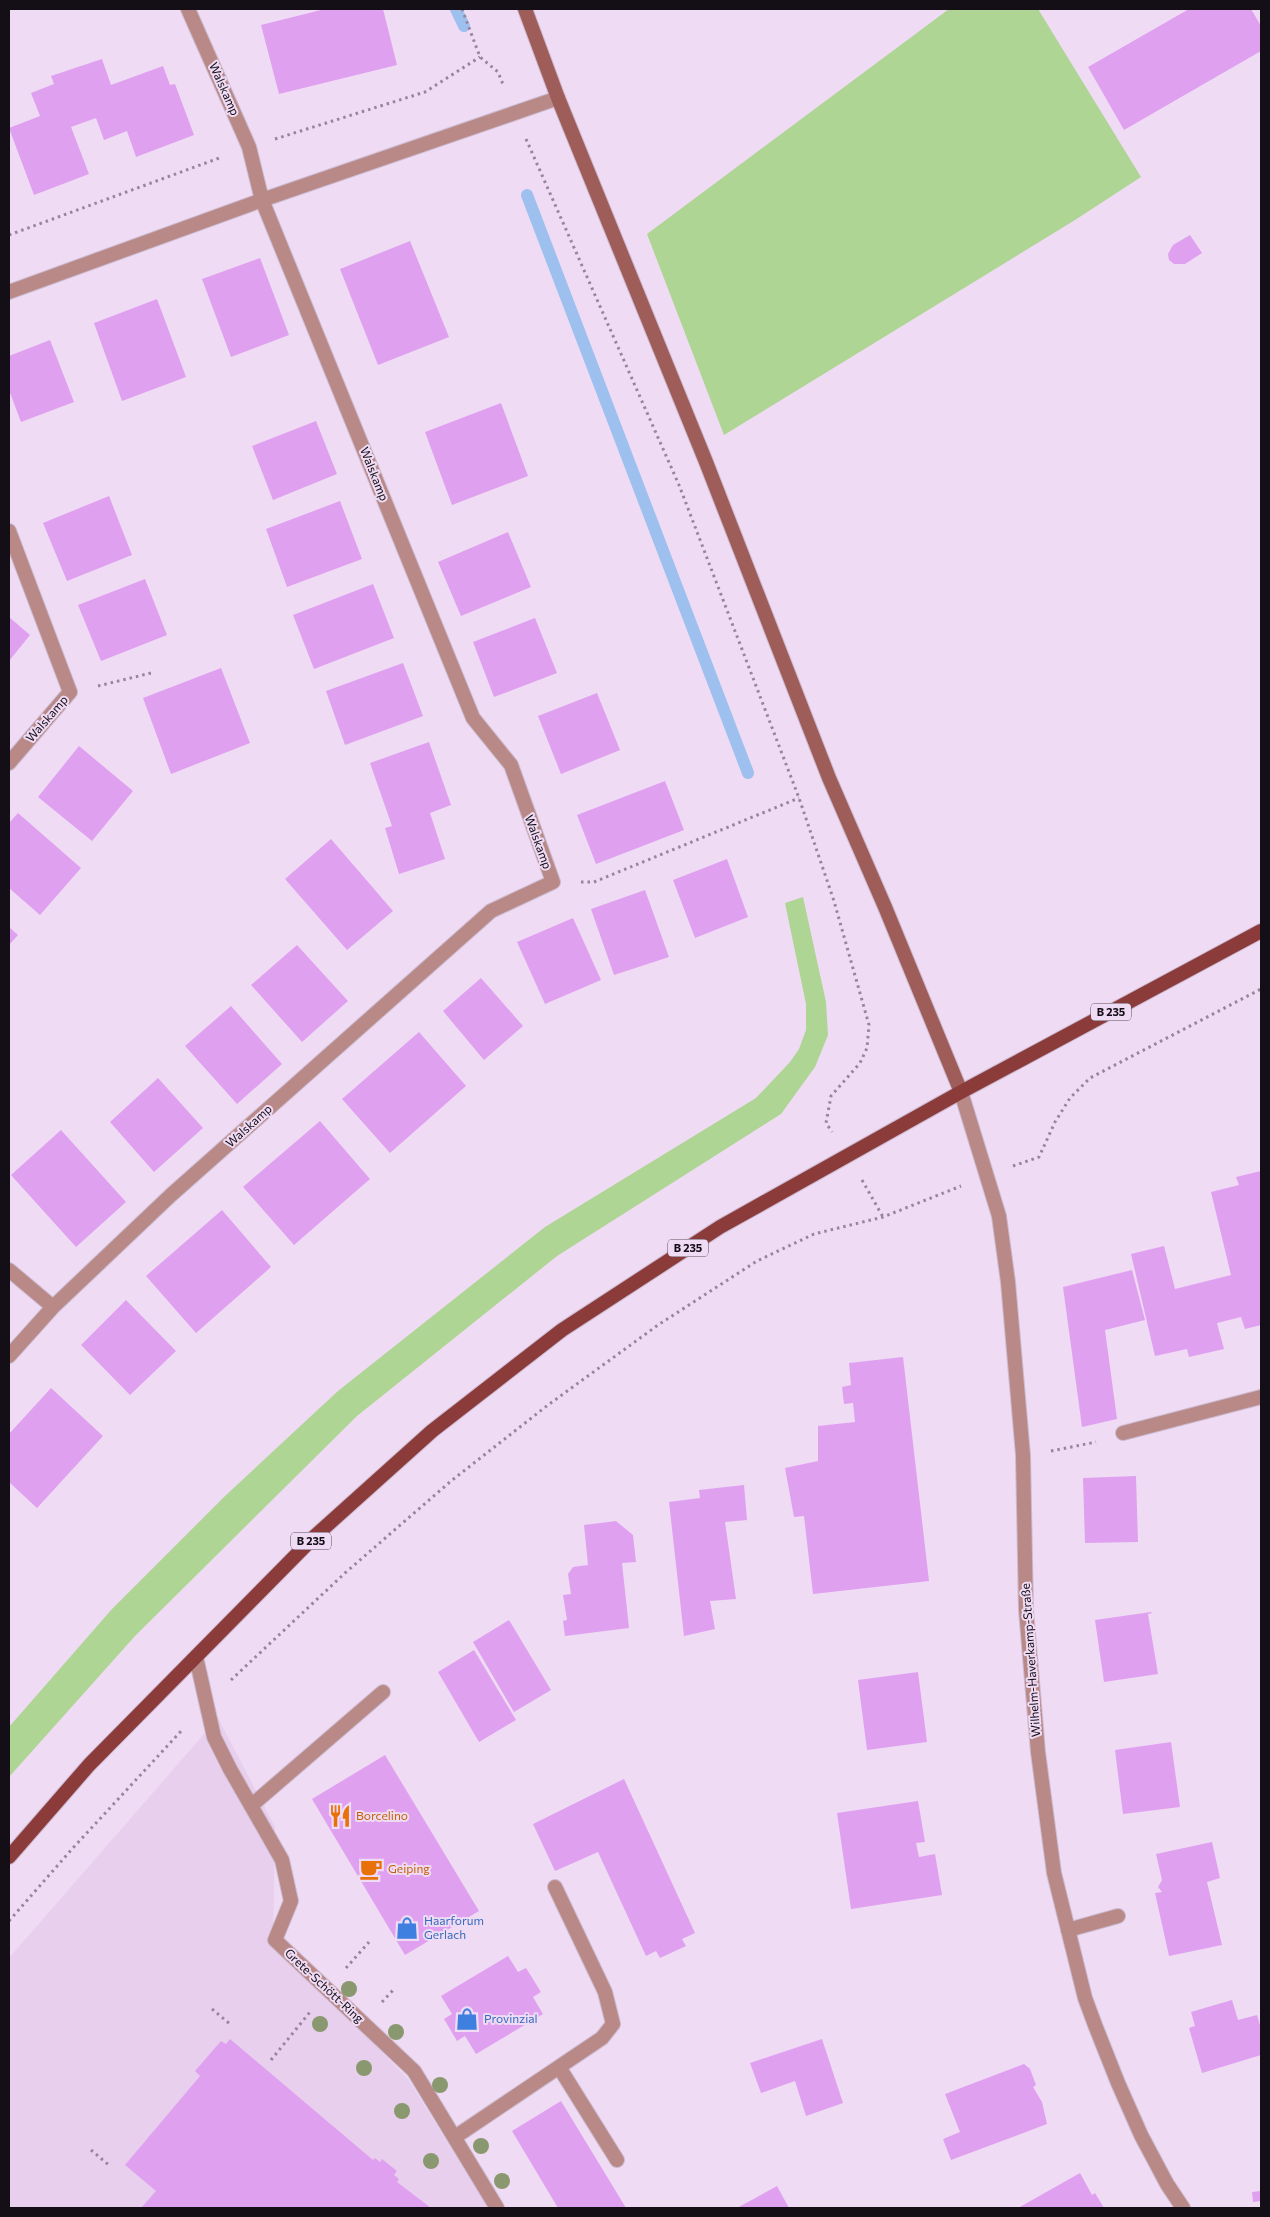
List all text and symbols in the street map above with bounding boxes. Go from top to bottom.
street label: Walskamp [207,60,243,117]
street label: Walskamp [358,445,392,503]
street label: Walskamp [22,692,70,744]
street label: Walskamp [523,813,555,871]
road number: B 235 [1091,1004,1131,1020]
street label: Walskamp [223,1101,274,1149]
road number: B 235 [668,1240,708,1256]
road number: B 235 [291,1532,331,1550]
street label: Wilhelm-Haverkamp-Straße [1018,1583,1042,1737]
restaurant icon: Borcelino [327,1803,353,1829]
place label: Borcelino [356,1808,408,1822]
cafe icon: Geiping [358,1856,384,1882]
place label: Geiping [388,1861,430,1875]
place label: Haarforum Gerlach [424,1913,484,1941]
shop icon: Haarforum Gerlach [394,1915,420,1941]
street label: Grete-Schött-Ring [283,1945,367,2026]
shop icon: Provinzial [454,2006,480,2032]
place label: Provinzial [484,2011,538,2025]

